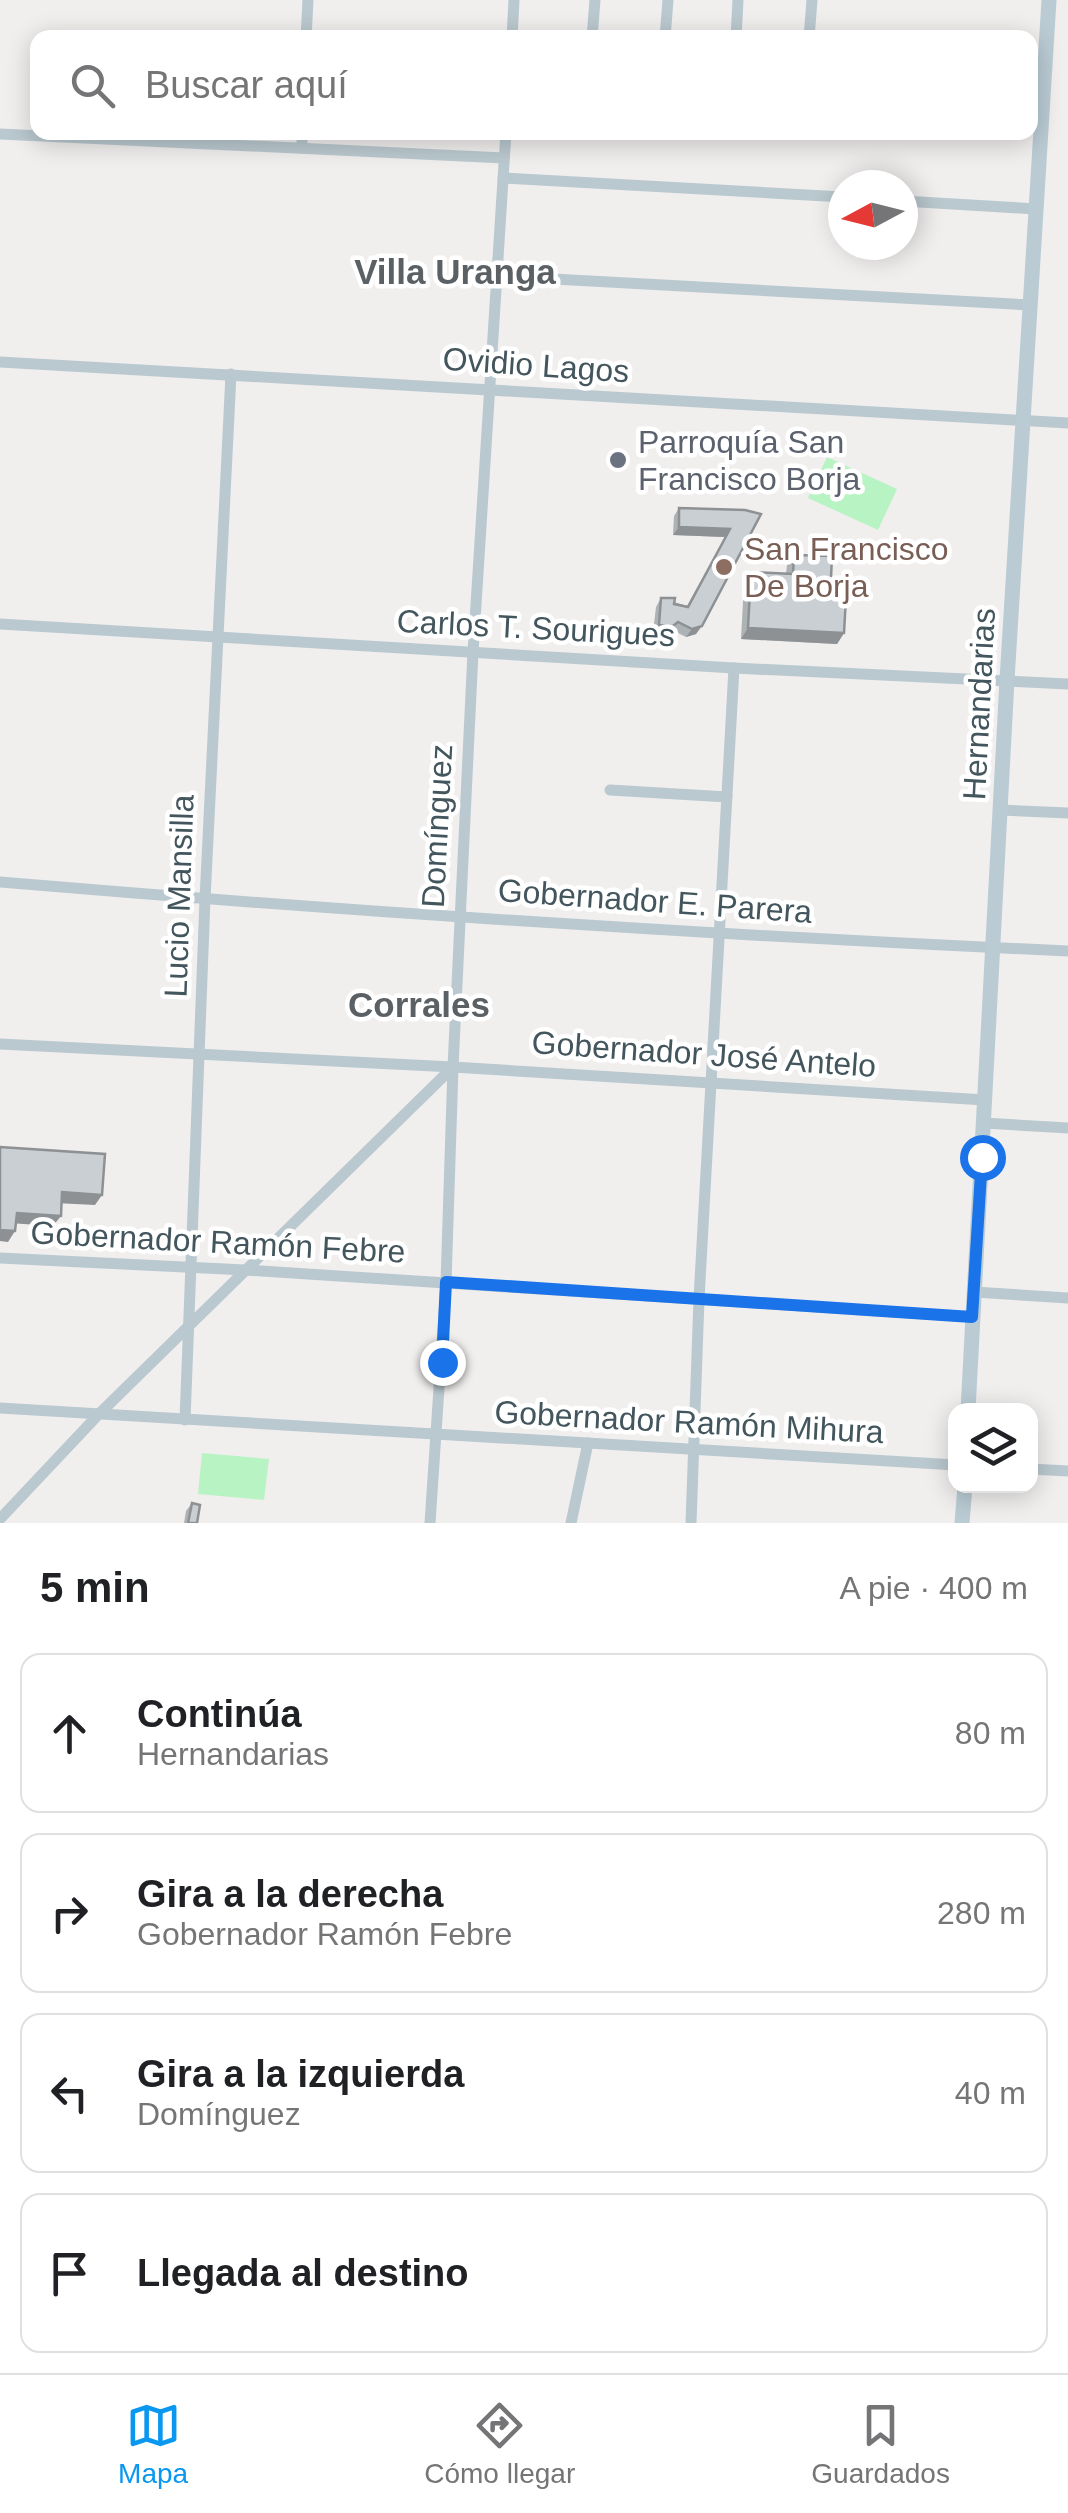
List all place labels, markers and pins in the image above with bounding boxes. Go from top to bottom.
place label: Parroquía San Francisco Borja [638,424,861,497]
marker: Parroquía San Francisco Borja [607,449,629,471]
place label: San Francisco De Borja [744,531,949,604]
marker: San Francisco De Borja [713,556,735,578]

